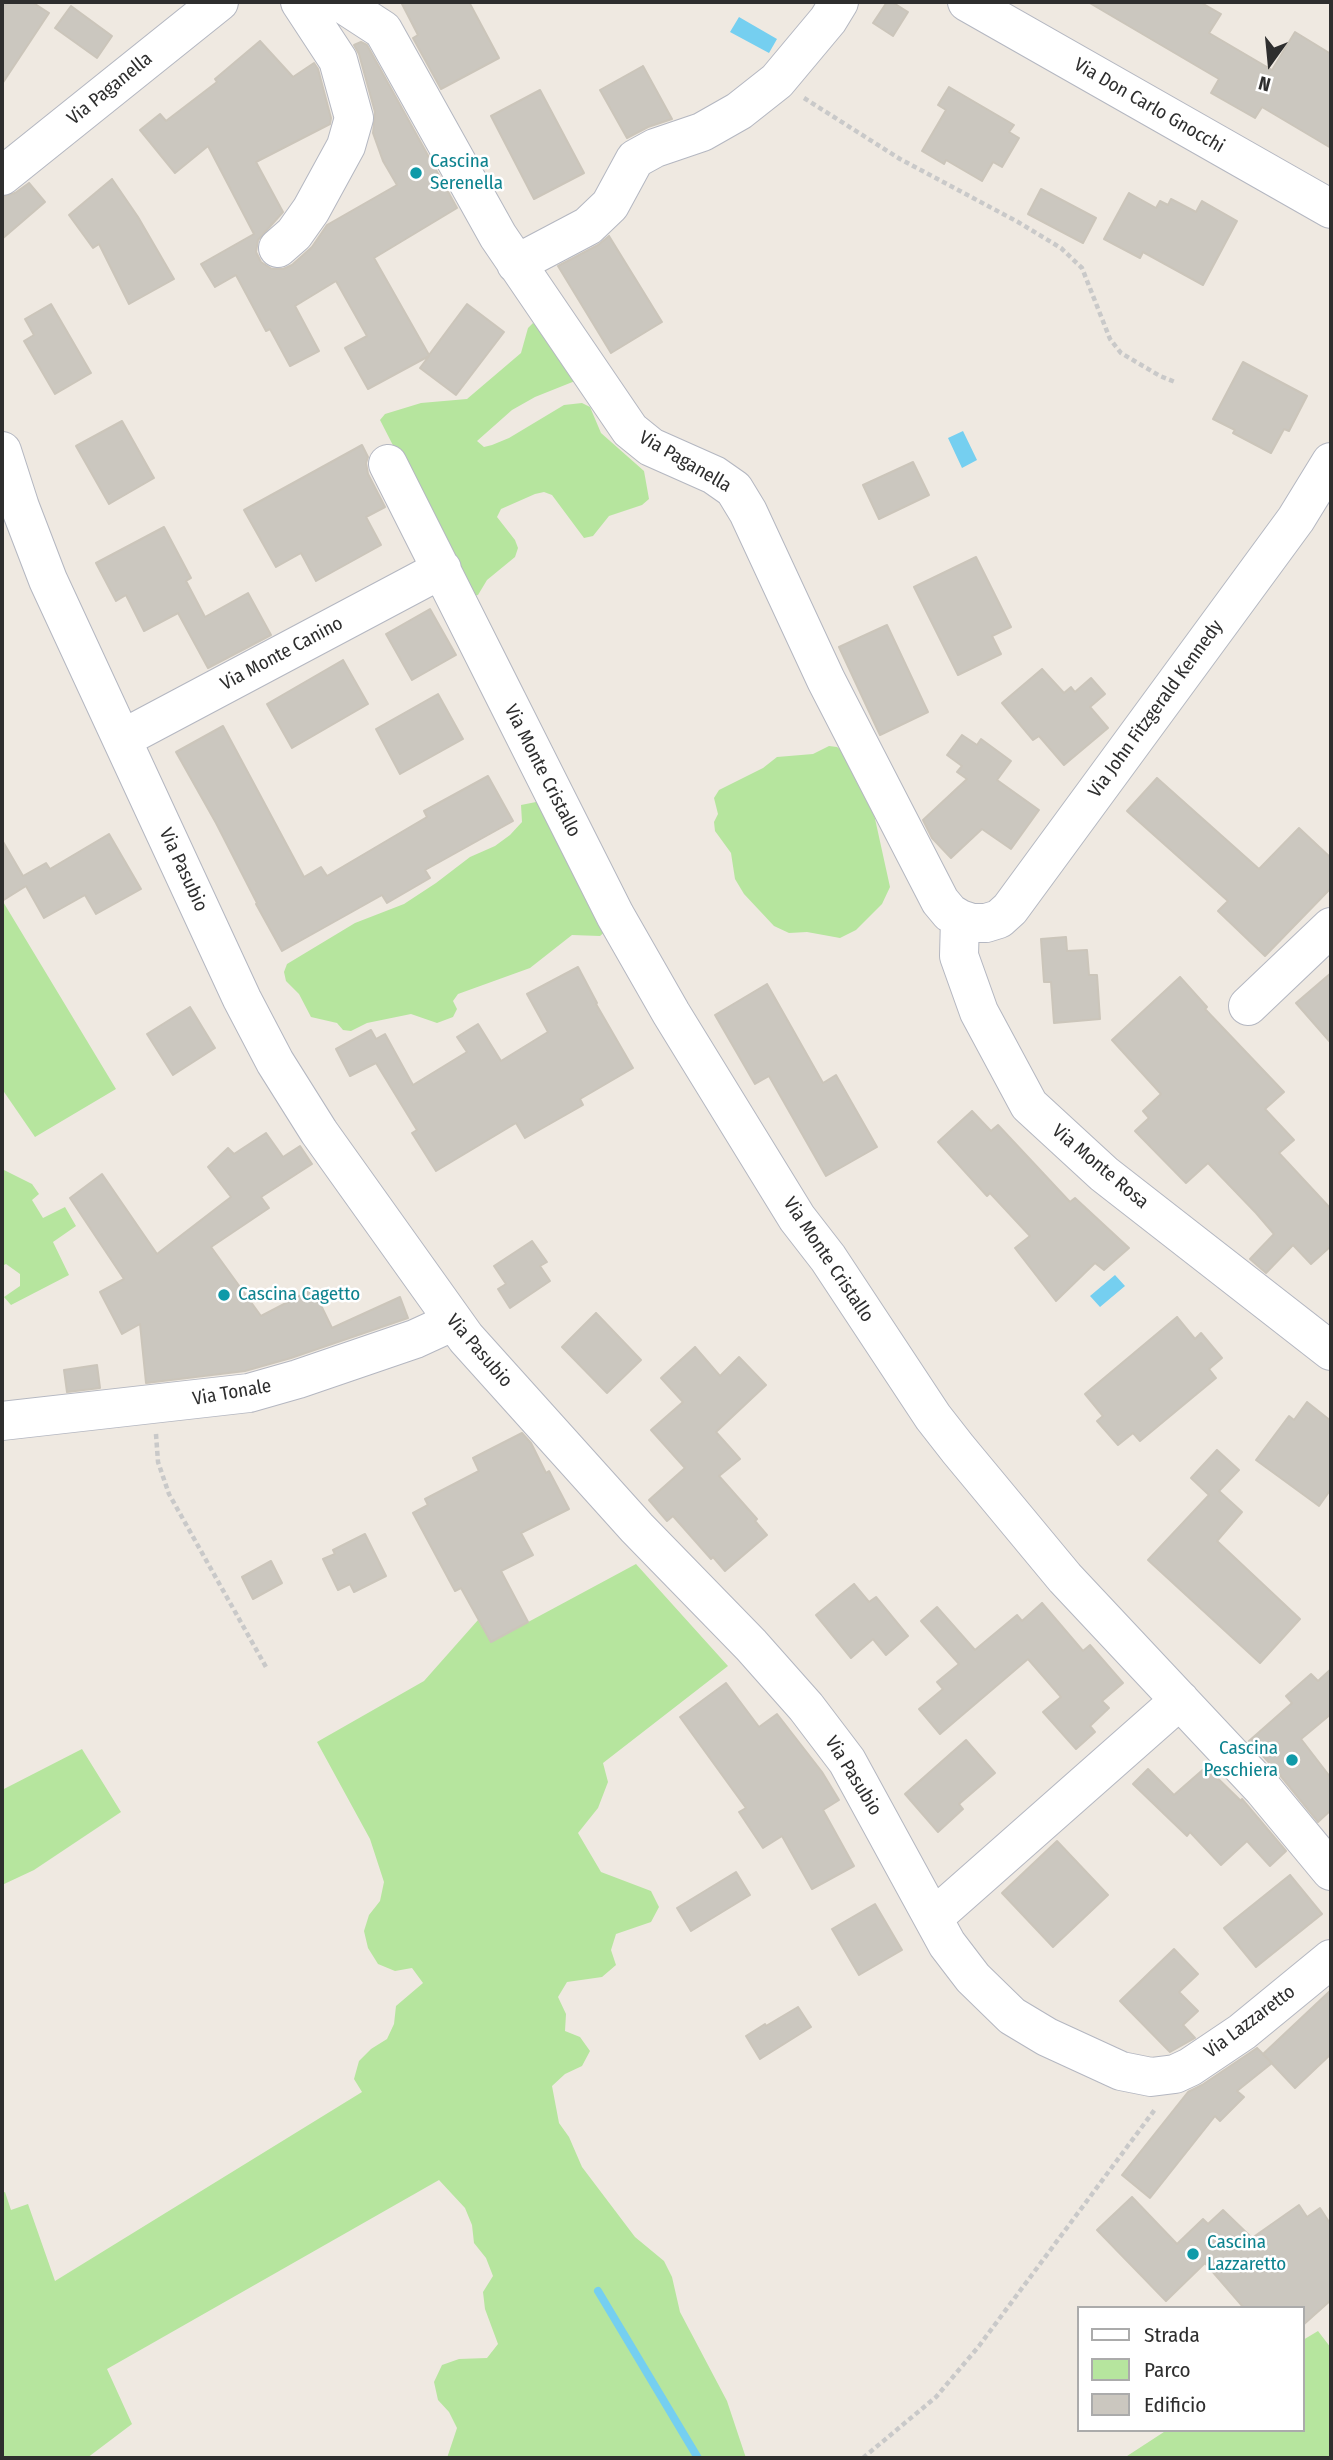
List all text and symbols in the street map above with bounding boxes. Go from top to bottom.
north arrow [1235,28,1305,98]
street label: Via Paganella [63,48,157,130]
street label: Via Don Carlo Gnocchi [1070,54,1228,158]
text: N [1256,71,1273,96]
place label: Cascina Serenella [430,151,503,195]
marker: Cascina Serenella [408,165,424,181]
street label: Via Paganella [635,426,735,498]
street label: Via Monte Canino [217,612,347,696]
street label: Via John Fitzgerald Kennedy [1084,616,1228,802]
street label: Via Monte Cristallo [499,701,585,841]
street label: Via Pasubio [154,825,212,915]
street label: Via Monte Rosa [1047,1120,1153,1214]
street label: Via Monte Cristallo [778,1193,878,1327]
place label: Cascina Cagetto [238,1284,360,1306]
marker: Cascina Cagetto [216,1287,232,1303]
street label: Via Pasubio [441,1310,517,1392]
street label: Via Tonale [191,1375,273,1411]
street label: Via Pasubio [820,1732,886,1820]
place label: Cascina Peschiera [1203,1738,1278,1782]
marker: Cascina Peschiera [1284,1752,1300,1768]
street label: Via Lazzaretto [1200,1981,1300,2063]
place label: Cascina Lazzaretto [1207,2232,1286,2276]
marker: Cascina Lazzaretto [1185,2246,1201,2262]
legend [1078,2306,1305,2432]
text: Strada [1144,2322,1200,2348]
text: Parco [1144,2357,1191,2383]
text: Edificio [1144,2392,1206,2418]

